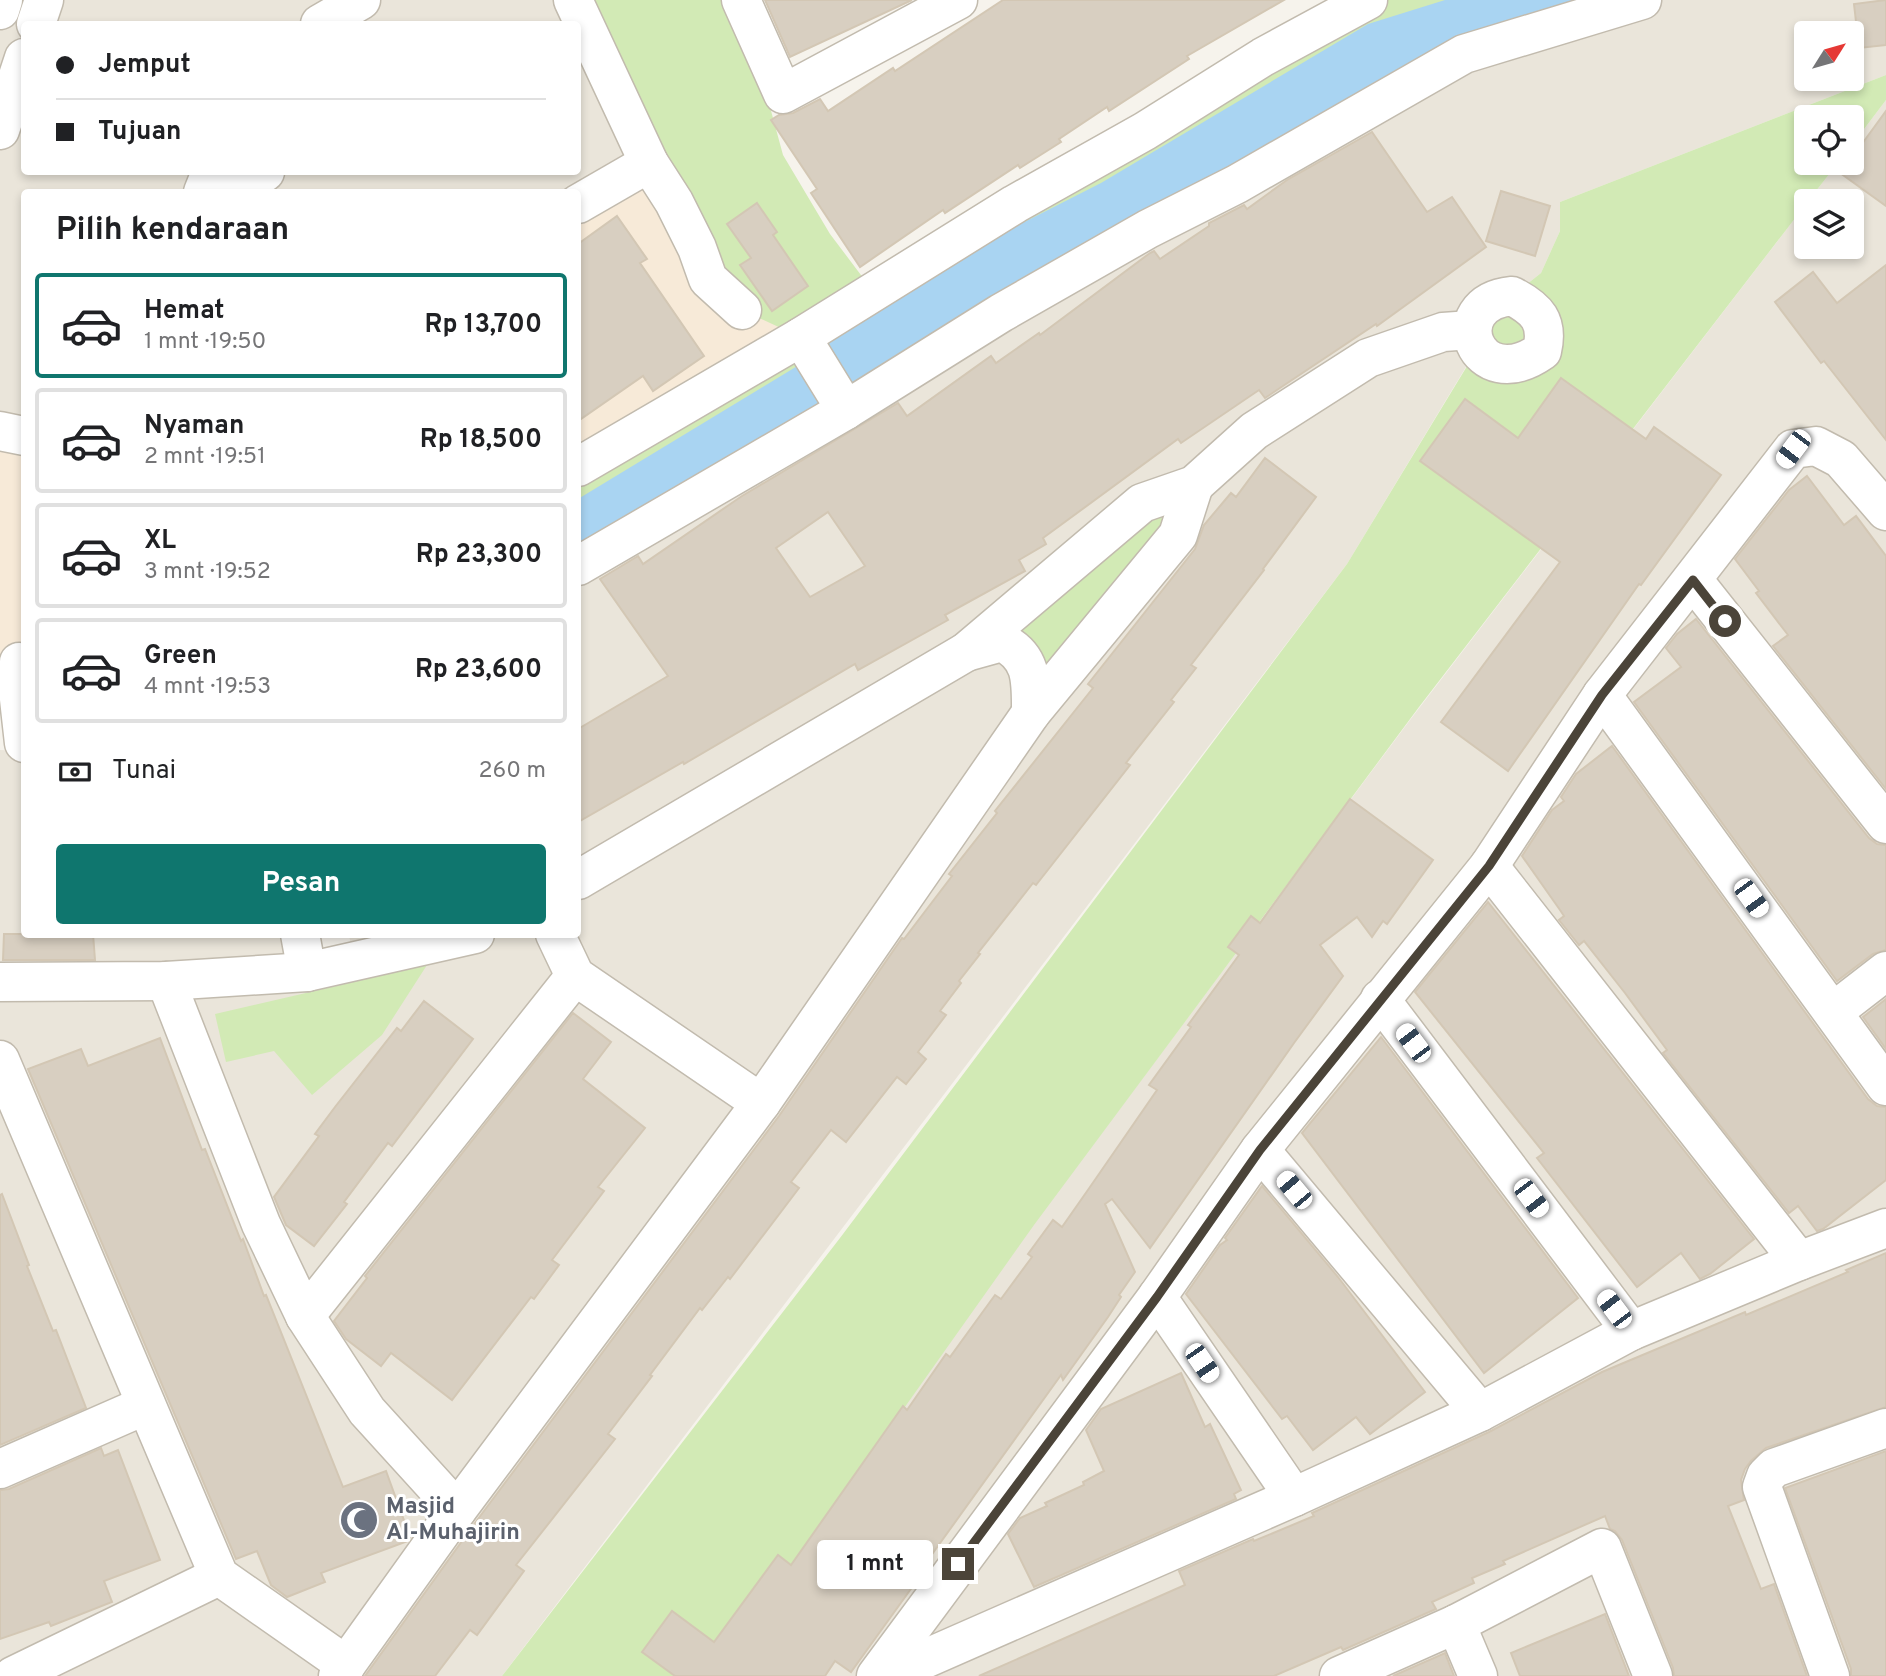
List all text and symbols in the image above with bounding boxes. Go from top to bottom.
north arrow [1794,21,1864,91]
map controls [1794,21,1864,259]
text: Jemput [98,49,191,82]
button: locate [1794,105,1864,175]
text: Tujuan [98,116,182,149]
button: layers [1794,189,1864,259]
text: Pilih kendaraan [56,211,289,251]
icon: car [60,294,123,357]
text: Hemat [144,295,224,328]
text: Rp 13,700 [425,309,542,342]
text: 1 mnt · 19:50 [144,328,266,357]
icon: car [60,409,123,472]
text: Nyaman [144,410,244,443]
text: Rp 18,500 [420,424,542,457]
car [1772,426,1815,472]
text: 2 mnt · 19:51 [144,443,266,472]
icon: car [60,524,123,587]
text: XL [144,525,176,558]
text: Rp 23,300 [416,539,542,572]
text: 3 mnt · 19:52 [144,558,271,587]
route start [1709,605,1741,637]
icon: car [60,639,123,702]
text: Green [144,640,217,673]
text: Rp 23,600 [415,654,542,687]
text: 4 mnt · 19:53 [144,673,271,702]
icon: cash [56,753,94,791]
text: Tunai [112,755,176,788]
text: 260 m [479,757,546,786]
button: Pesan [56,844,546,924]
car [1731,875,1772,921]
car [1392,1020,1435,1066]
car [1273,1167,1316,1213]
car [1510,1175,1553,1221]
car [1593,1286,1636,1332]
car [1182,1340,1223,1386]
place label: Masjid Al-Muhajirin [386,1493,520,1548]
mosque icon: Masjid Al-Muhajirin [338,1499,380,1541]
callout: 1 mnt [818,1540,934,1588]
route end [942,1548,974,1580]
text: 1 mnt [846,1550,904,1579]

